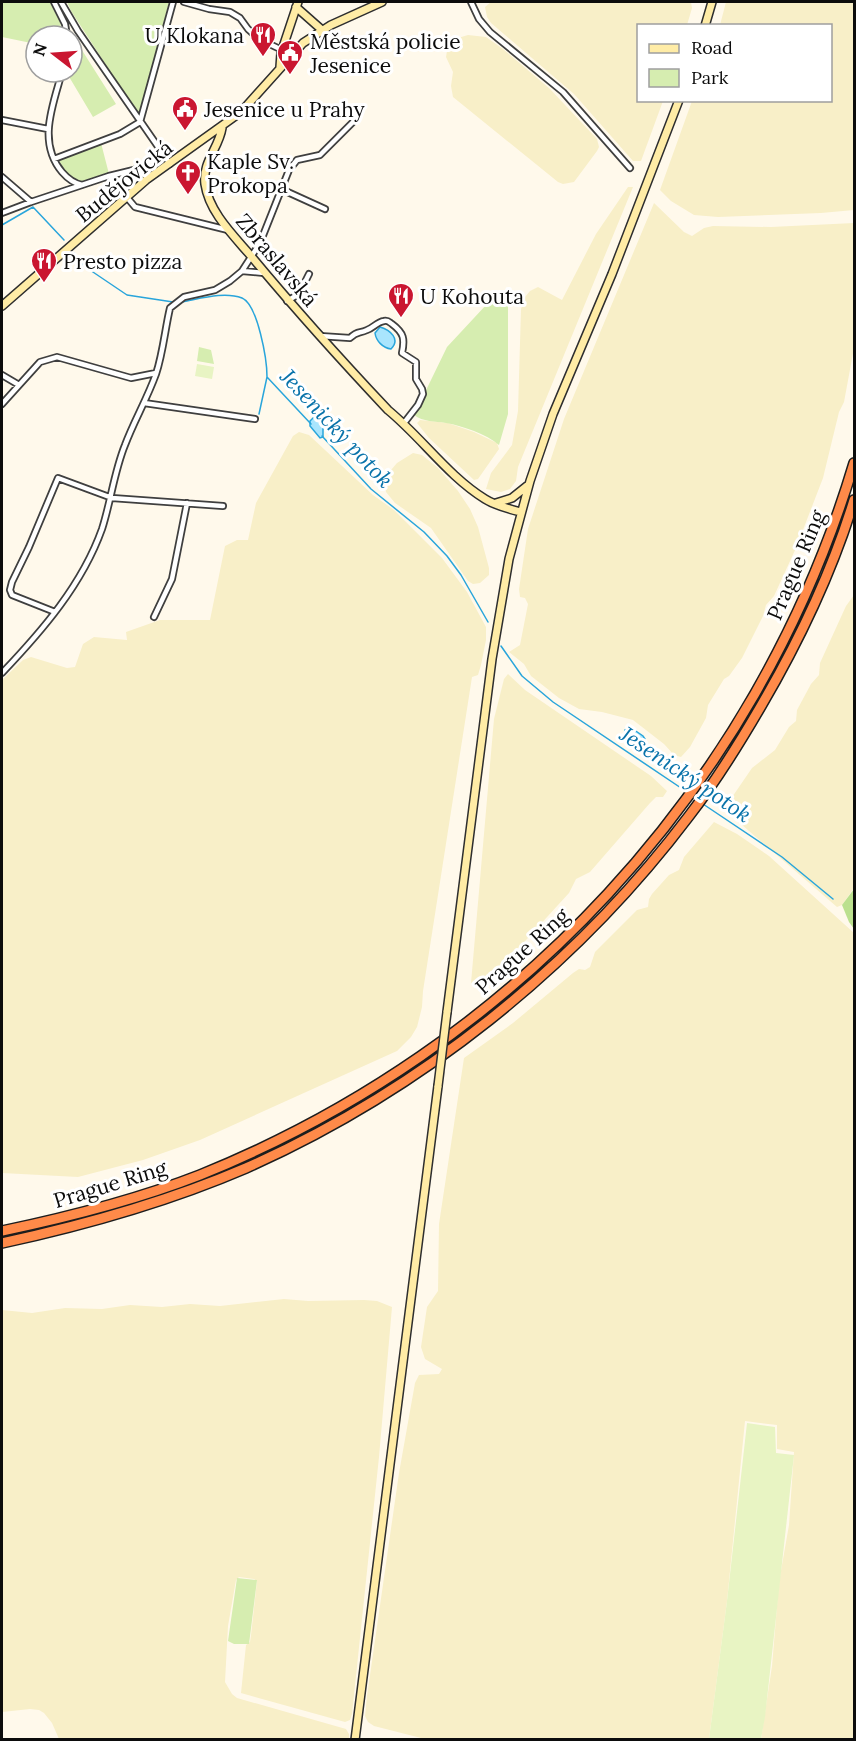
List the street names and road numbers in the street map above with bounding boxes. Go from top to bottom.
street label: Budějovická [70,134,178,228]
street label: Zbraslavská [230,208,324,312]
street label: Prague Ring [761,506,831,624]
street label: Prague Ring [469,902,575,1000]
street label: Prague Ring [50,1154,170,1214]

